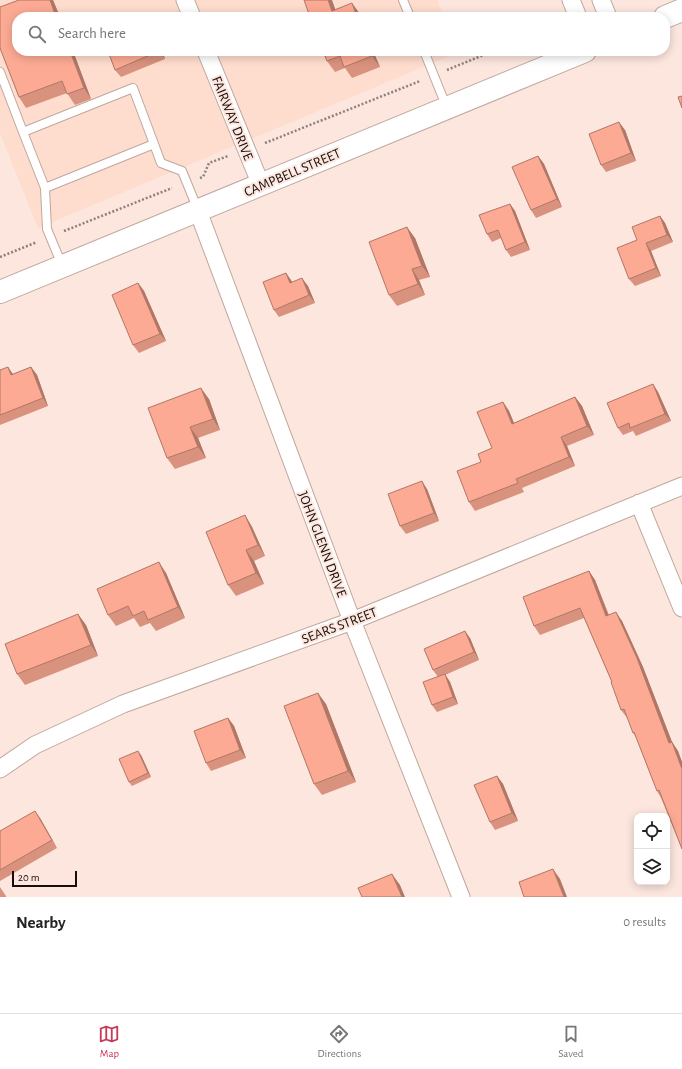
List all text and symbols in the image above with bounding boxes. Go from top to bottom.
search box [12,12,670,56]
icon: search [26,23,48,45]
text: Search here [58,26,126,41]
street label: FAIRWAY DRIVE [209,74,255,163]
street label: CAMPBELL STREET [242,146,343,200]
street label: JOHN GLENN DRIVE [295,490,349,599]
street label: SEARS STREET [300,605,379,647]
map controls [634,813,670,885]
button: locate [634,813,670,849]
button: layers [634,849,670,885]
scale bar [12,869,77,888]
text: 20 m [18,872,39,883]
text: Nearby [16,914,66,931]
text: 0 results [623,916,666,929]
tab: Map [98,1023,120,1060]
tab: Directions [317,1023,361,1060]
tab: Saved [558,1023,583,1060]

